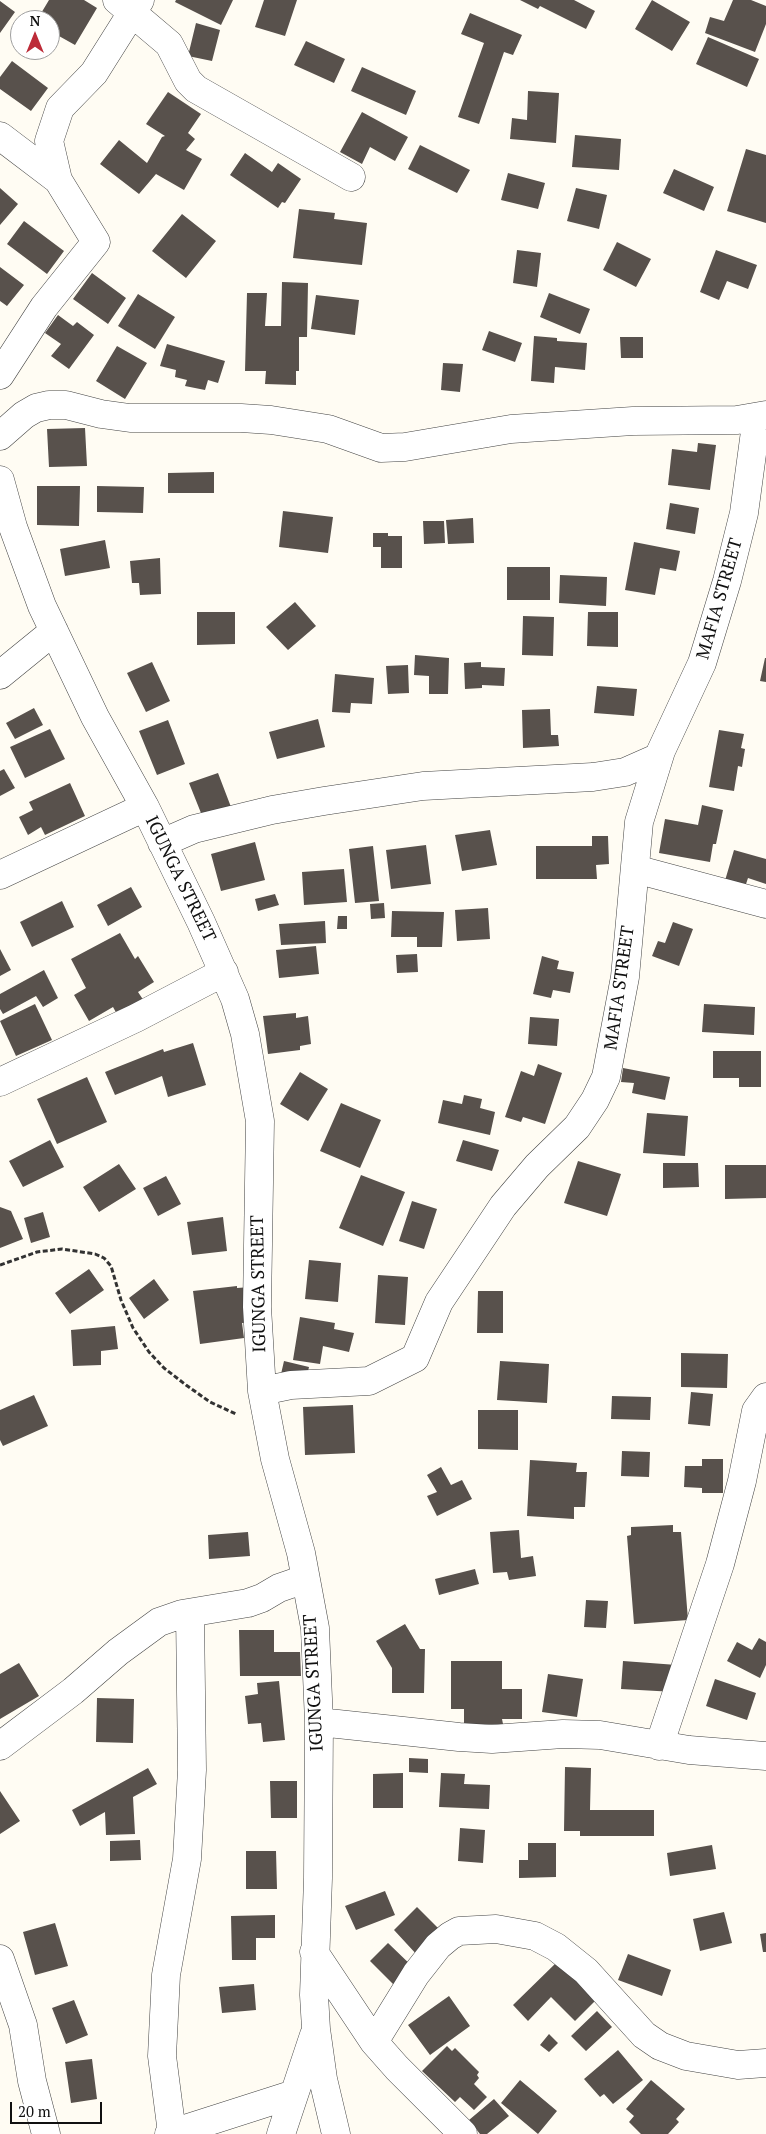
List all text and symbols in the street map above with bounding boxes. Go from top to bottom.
north arrow [10,10,60,60]
text: N [30,11,40,30]
street label: MAFIA STREET [692,536,748,662]
street label: IGUNGA STREET [140,813,220,945]
street label: MAFIA STREET [601,925,639,1051]
street label: IGUNGA STREET [247,1215,271,1353]
street label: IGUNGA STREET [300,1614,328,1752]
scale bar [12,2092,105,2124]
text: 20 m [18,2101,51,2121]

